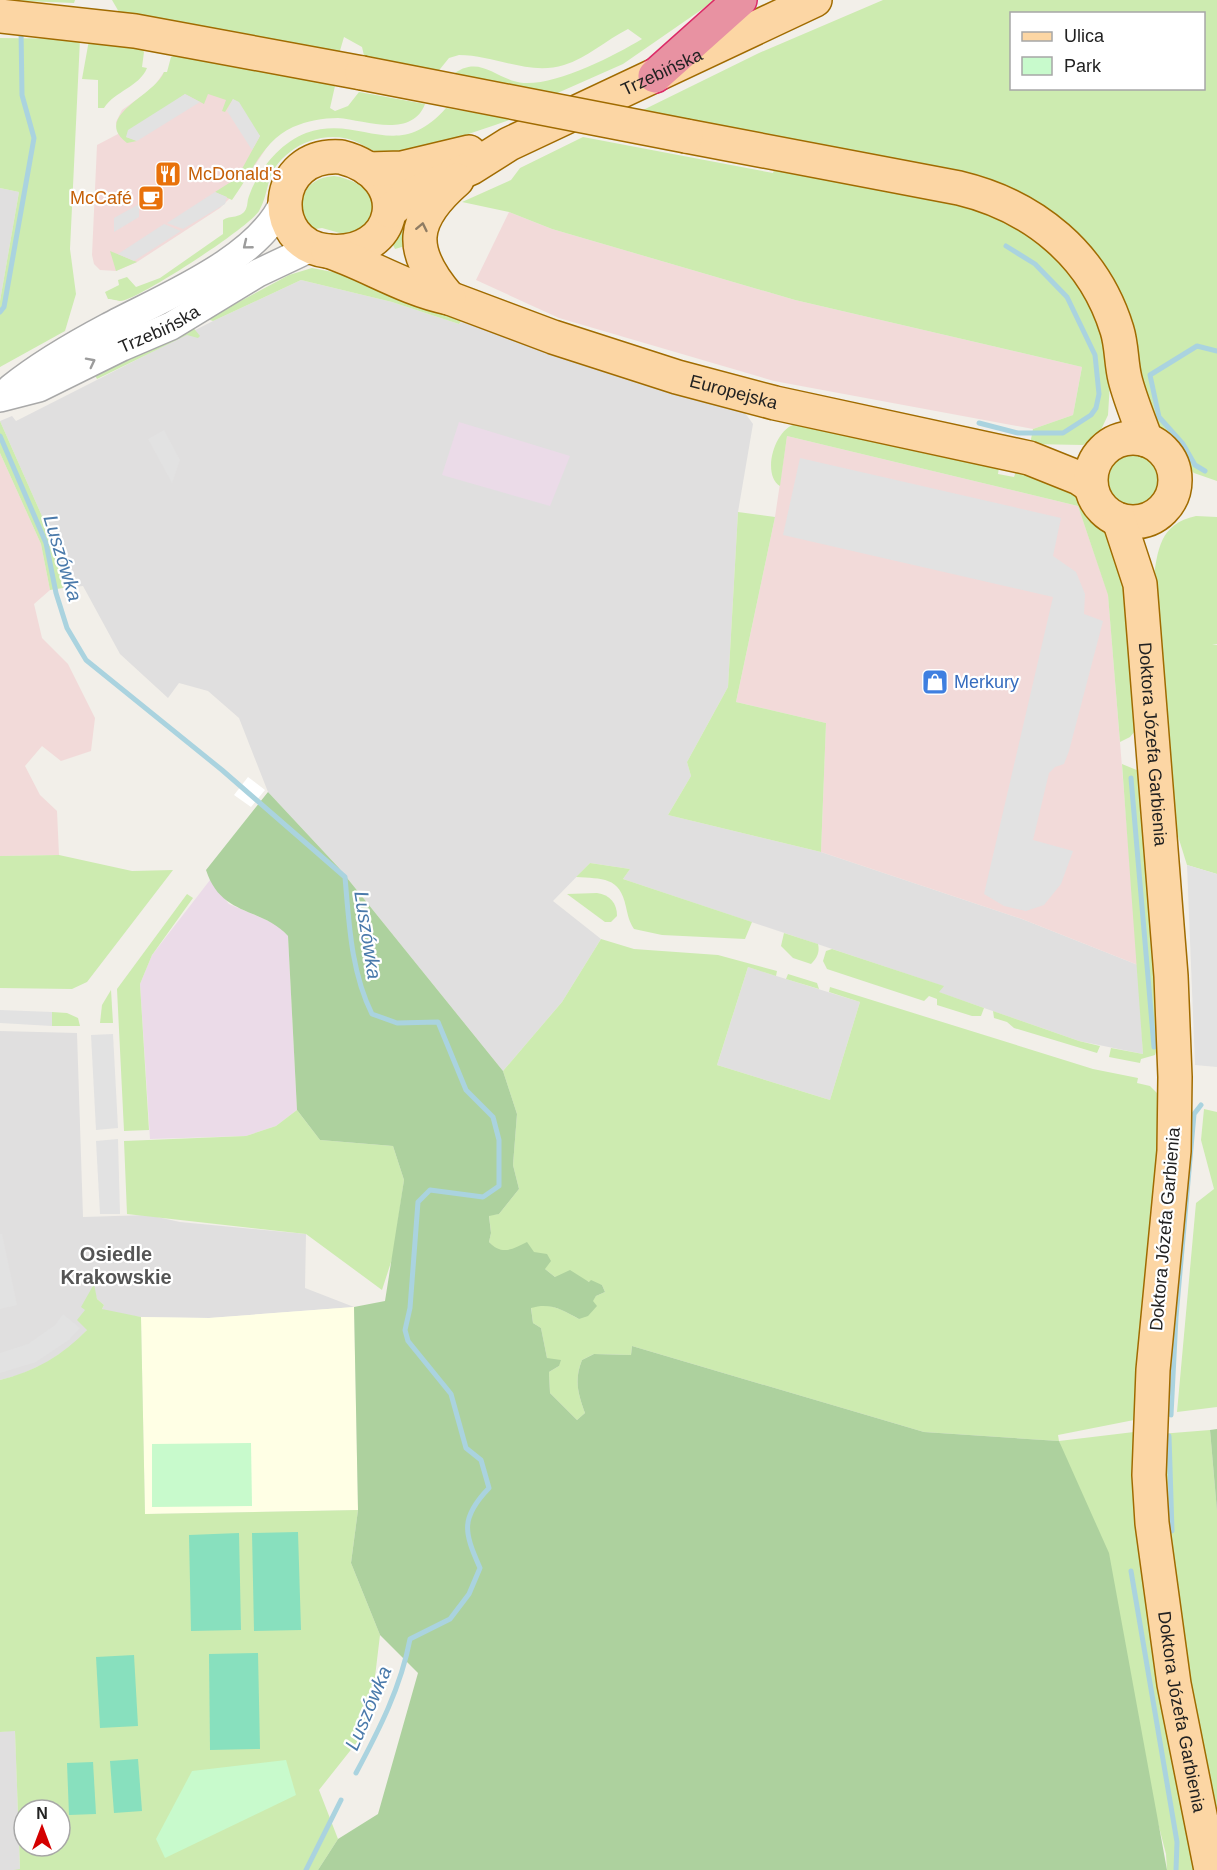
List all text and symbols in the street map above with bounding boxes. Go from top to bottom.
legend [1010,12,1205,90]
text: Ulica [1064,26,1105,46]
street label: Trzebińska [618,44,706,100]
text: Park [1064,56,1102,76]
restaurant icon: McDonald's [153,159,183,189]
place label: McDonald's [188,164,281,184]
cafe icon: McCafé [136,183,166,213]
place label: McCafé [70,188,132,208]
one-way arrow [415,222,428,232]
one-way arrow [243,238,254,249]
street label: Trzebińska [116,301,204,357]
one-way arrow [85,358,96,369]
street label: Europejska [688,371,781,413]
water label: Luszówka [39,512,87,604]
street label: Doktora Józefa Garbienia [1135,642,1171,848]
shop icon: Merkury [920,667,950,697]
place label: Merkury [954,672,1019,692]
water label: Luszówka [350,889,386,981]
street label: Doktora Józefa Garbienia [1146,1125,1184,1332]
district label: Osiedle Krakowskie [60,1243,172,1288]
street label: Doktora Józefa Garbienia [1154,1610,1210,1815]
water label: Luszówka [340,1663,396,1753]
north arrow [12,1798,72,1858]
text: N [36,1805,48,1822]

